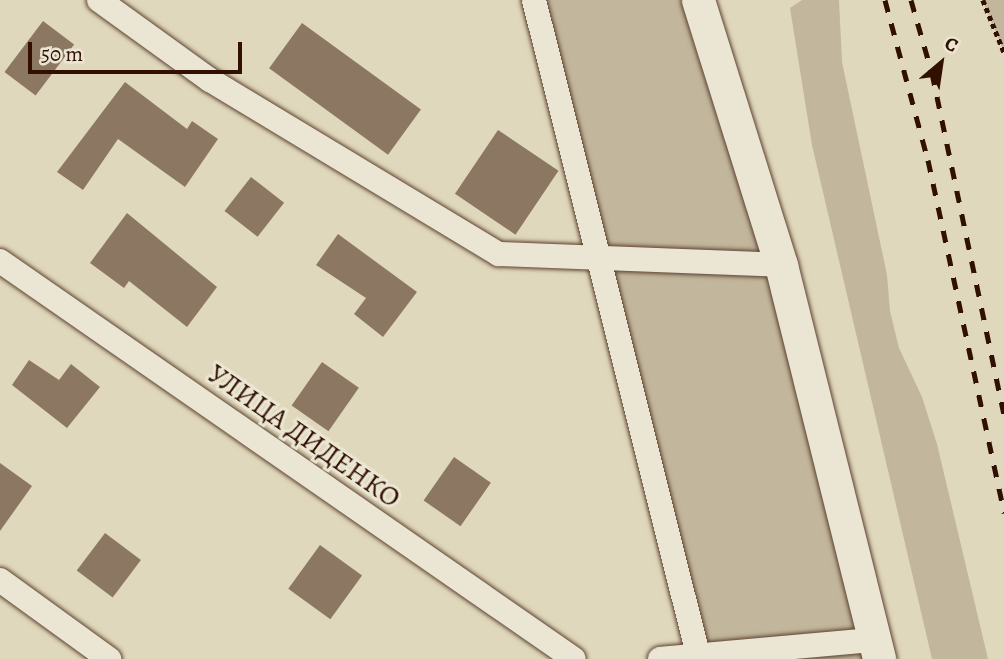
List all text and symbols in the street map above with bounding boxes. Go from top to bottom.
scale bar [32,28,245,72]
north arrow [906,28,976,98]
text: С [940,30,963,59]
text: 50 m [41,40,83,68]
street label: УЛИЦА ДИДЕНКО [201,357,407,515]

